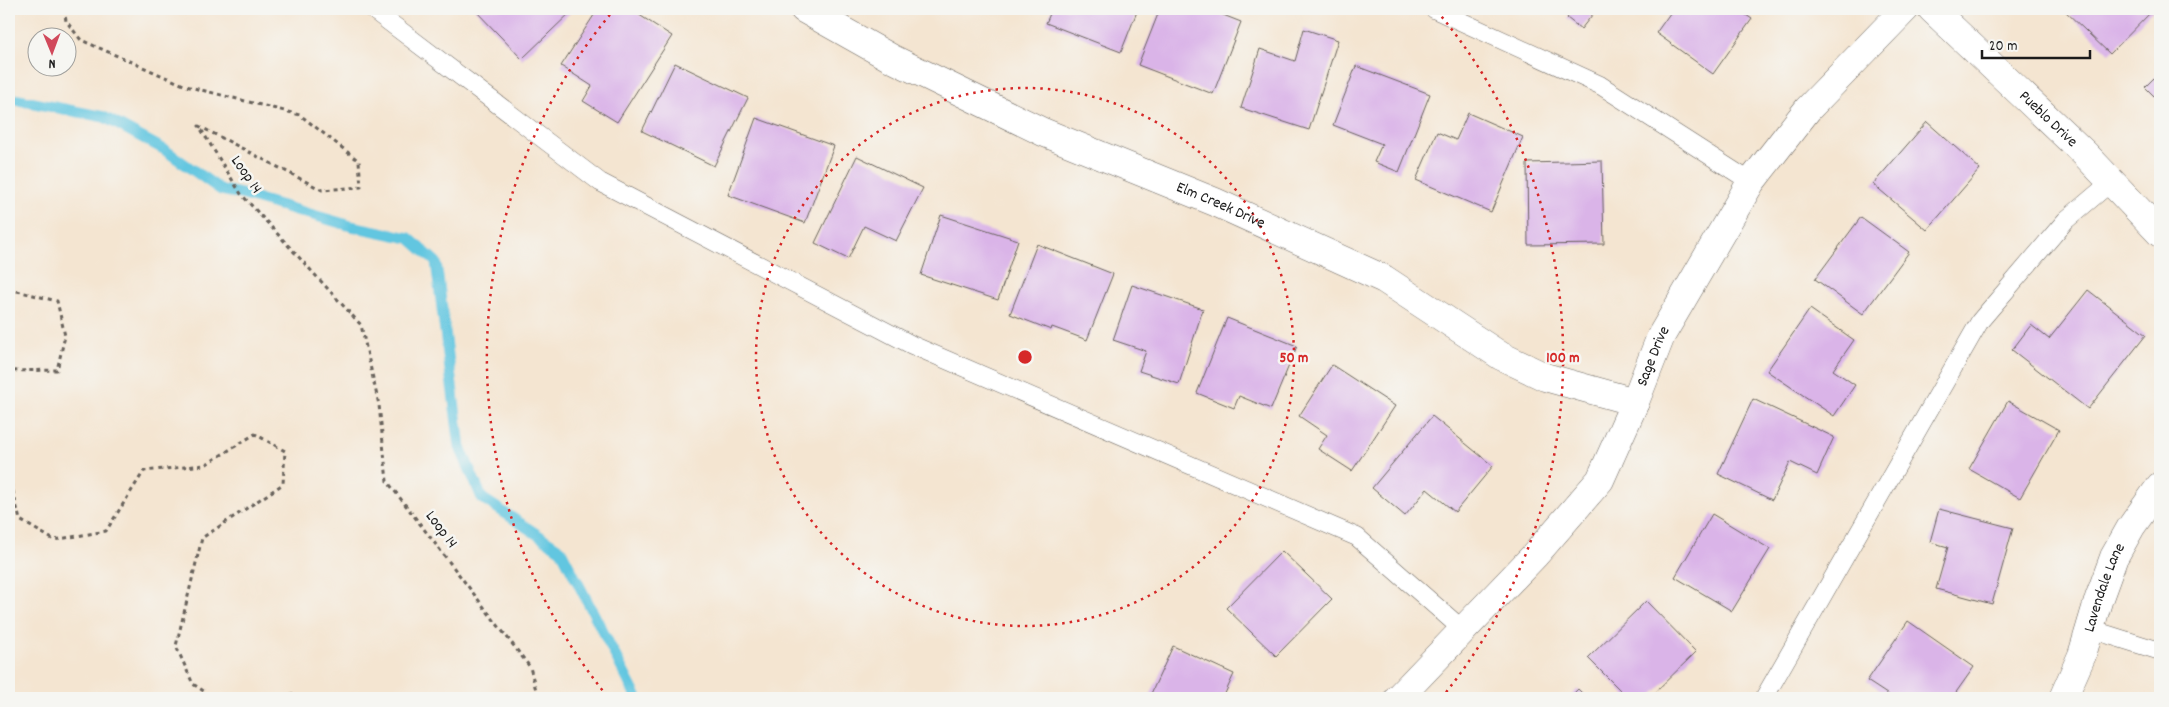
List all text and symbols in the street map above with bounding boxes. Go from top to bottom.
north arrow [28,28,78,78]
scale bar [1982,28,2089,60]
text: 20 m [1989,36,2017,58]
text: N [48,53,56,73]
street label: Pueblo Drive [2013,85,2083,153]
street label: Loop 14 [225,151,267,199]
street label: Elm Creek Drive [1173,176,1269,235]
street label: Sage Drive [1631,322,1676,390]
centre of rings [1016,348,1034,366]
text: 50 m [1280,348,1308,370]
text: 100 m [1546,348,1580,370]
street label: Loop 14 [419,506,463,554]
street label: Lavendale Lane [2078,539,2131,635]

